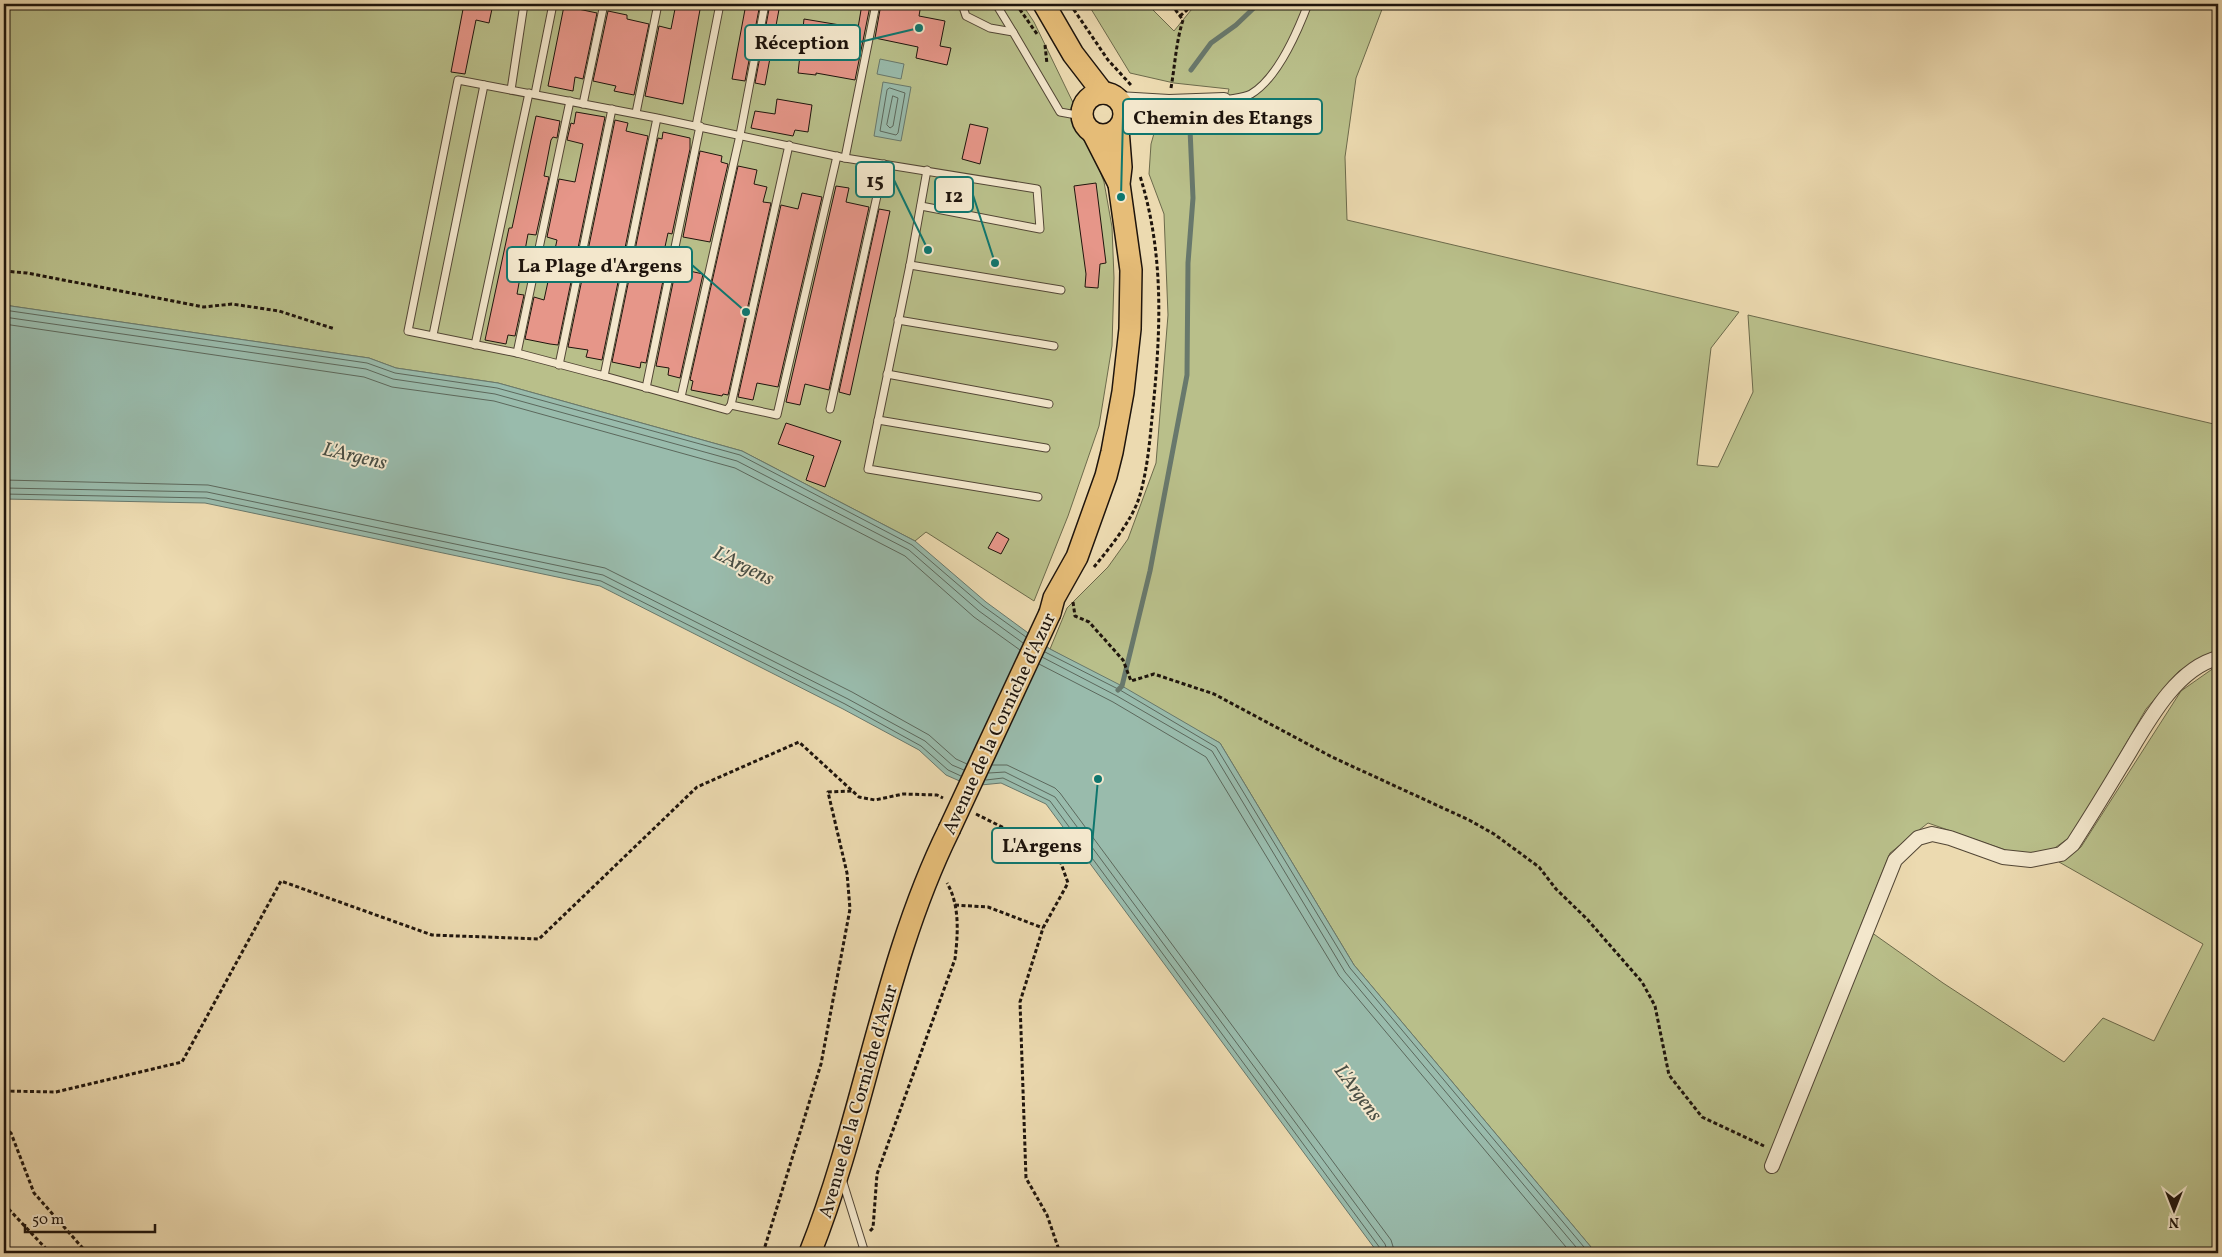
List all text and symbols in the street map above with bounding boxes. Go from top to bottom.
callout: Réception [745,25,860,60]
text: Réception [755,30,849,58]
callout: Chemin des Etangs [1123,99,1322,134]
text: Chemin des Etangs [1133,105,1313,133]
callout: 15 [856,162,894,197]
text: 15 [866,168,884,196]
callout: 12 [935,177,973,212]
text: 12 [945,183,963,211]
callout: La Plage d'Argens [507,247,692,282]
text: La Plage d'Argens [518,253,682,281]
water label: L'Argens [320,436,390,478]
water label: L'Argens [708,540,779,594]
street label: Avenue de la Corniche d'Azur [937,609,1063,839]
callout: L'Argens [992,828,1092,863]
text: L'Argens [1002,833,1082,861]
street label: Avenue de la Corniche d'Azur [813,982,905,1222]
water label: L'Argens [1327,1059,1389,1128]
north arrow [2150,1184,2200,1234]
scale bar [25,1202,155,1234]
text: 50 m [32,1210,64,1231]
text: N [2169,1212,2179,1231]

